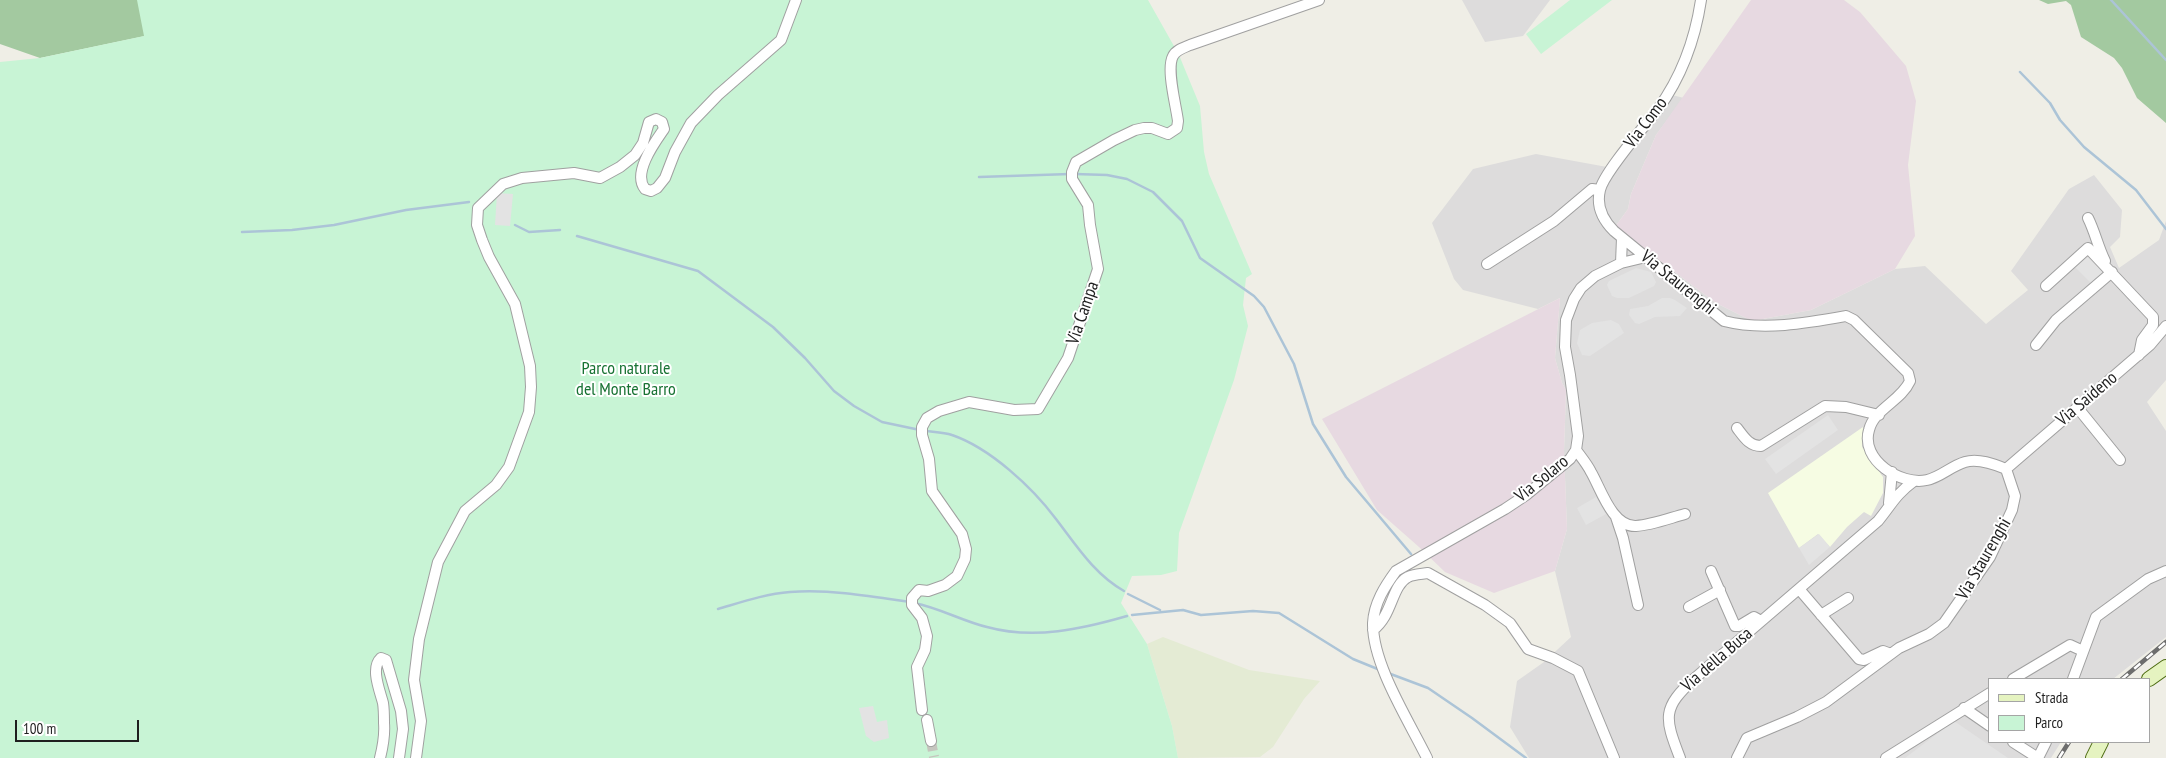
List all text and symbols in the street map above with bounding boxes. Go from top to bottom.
street label: Via Como [1620,93,1672,153]
street label: Via Staurenghi [1636,246,1720,320]
street label: Via Campa [1062,279,1104,347]
park label: Parco naturale del Monte Barro [576,358,676,400]
street label: Via Saideno [2052,367,2122,431]
street label: Via Solaro [1511,451,1573,507]
street label: Via Staurenghi [1952,514,2016,604]
street label: Via della Busa [1677,623,1757,697]
legend [1988,678,2151,743]
text: Strada [2035,688,2068,707]
scale bar [18,710,141,742]
text: Parco [2035,713,2063,732]
text: 100 m [23,719,56,738]

